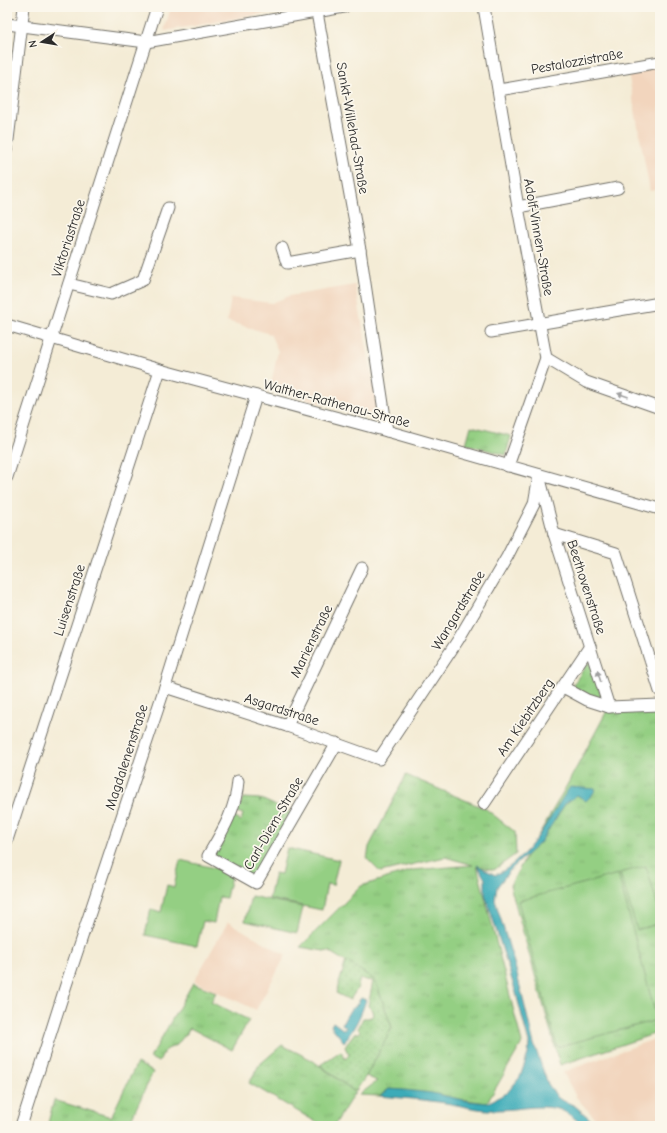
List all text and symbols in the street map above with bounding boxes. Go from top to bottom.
north arrow [22,22,62,62]
text: N [26,39,40,49]
street label: Pestalozzistraße [530,45,624,78]
street label: Sankt-Willehad-Straße [333,61,372,195]
street label: Adolf-Vinnen-Straße [520,177,557,297]
street label: Viktoriastraße [48,197,89,279]
street label: Walther-Rathenau-Straße [262,376,412,431]
one-way arrow [617,391,629,397]
street label: Beethovenstraße [563,538,610,637]
street label: Luisenstraße [50,562,89,638]
street label: Wangardstraße [428,567,489,653]
street label: Marienstraße [286,602,336,681]
one-way arrow [596,670,602,682]
street label: Am Kiebitzberg [493,675,558,759]
street label: Asgardstraße [242,689,321,730]
street label: Magdalenenstraße [101,702,152,812]
street label: Carl-Diem-Straße [240,774,307,873]

